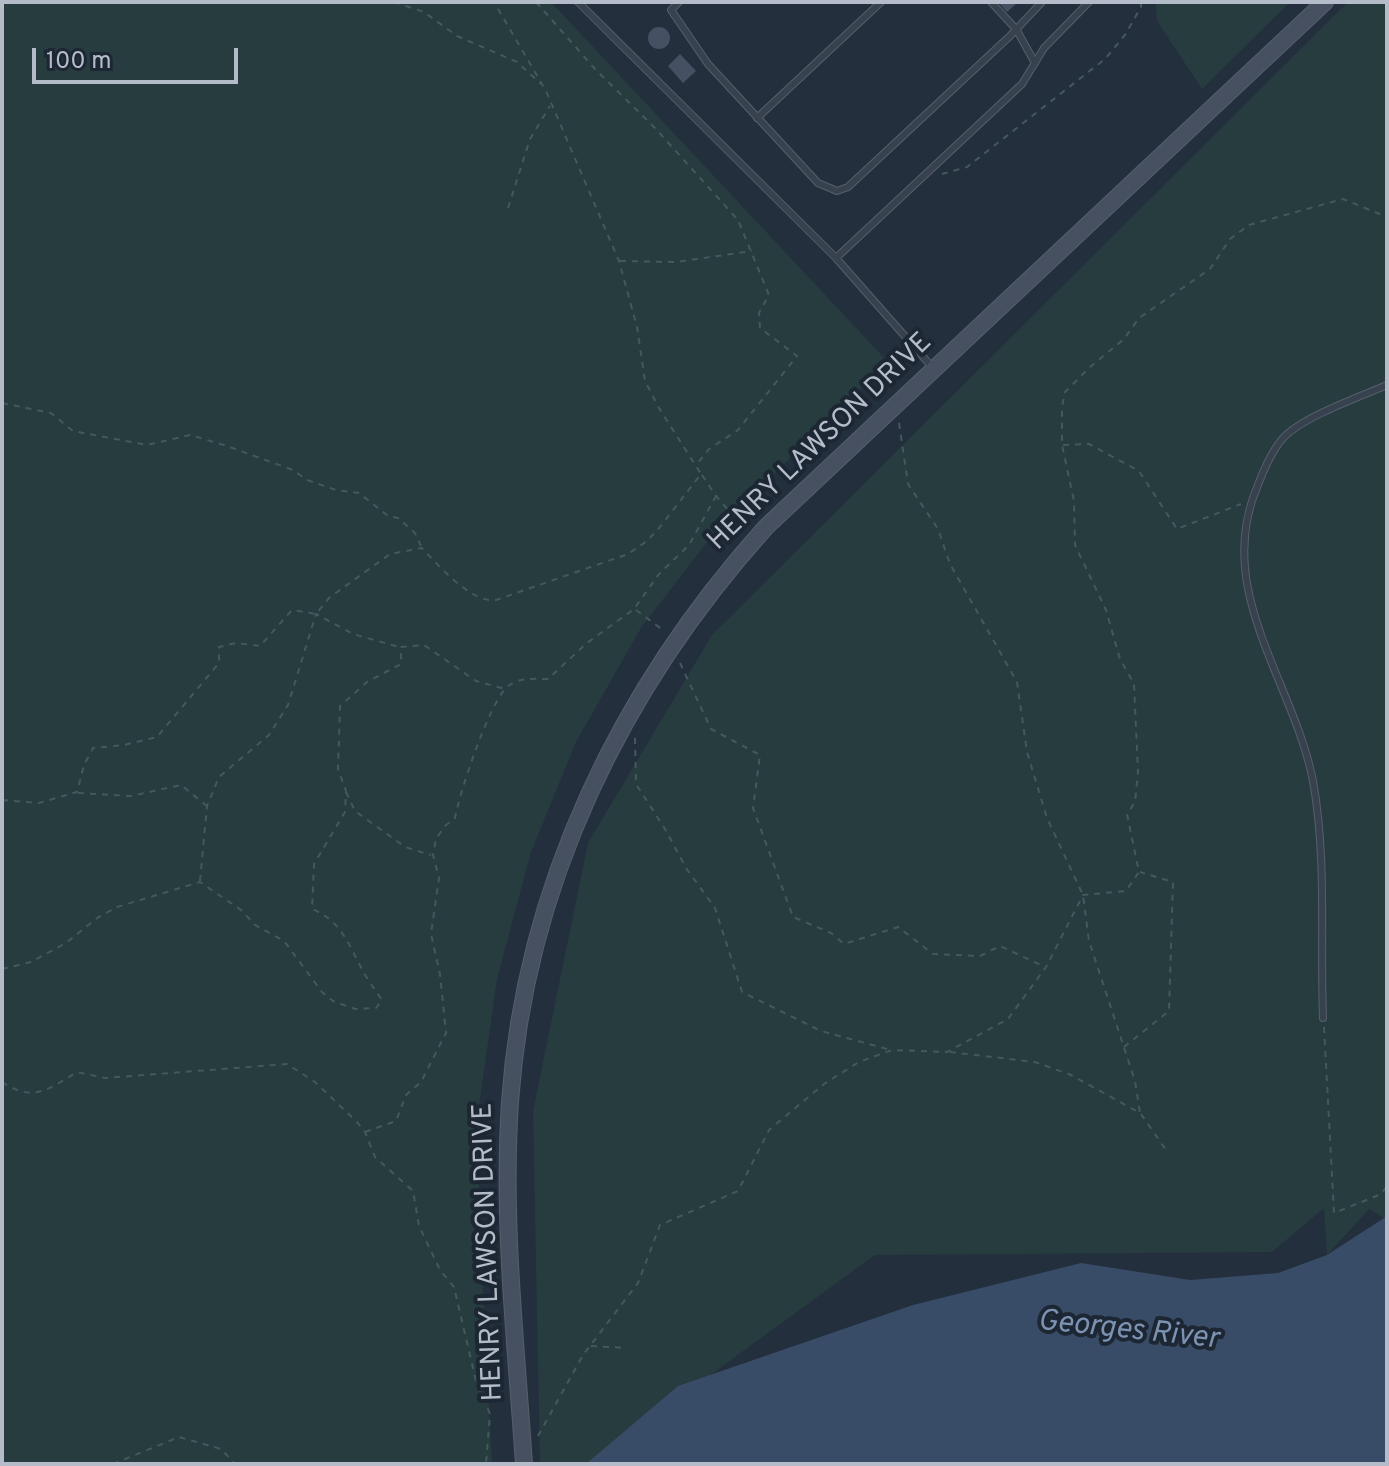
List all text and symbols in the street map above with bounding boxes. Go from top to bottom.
scale bar [36,32,242,82]
text: 100 m [46,47,112,77]
street label: HENRY LAWSON DRIVE [702,327,940,559]
street label: HENRY LAWSON DRIVE [468,1102,512,1402]
water label: Georges River [1036,1305,1220,1359]

